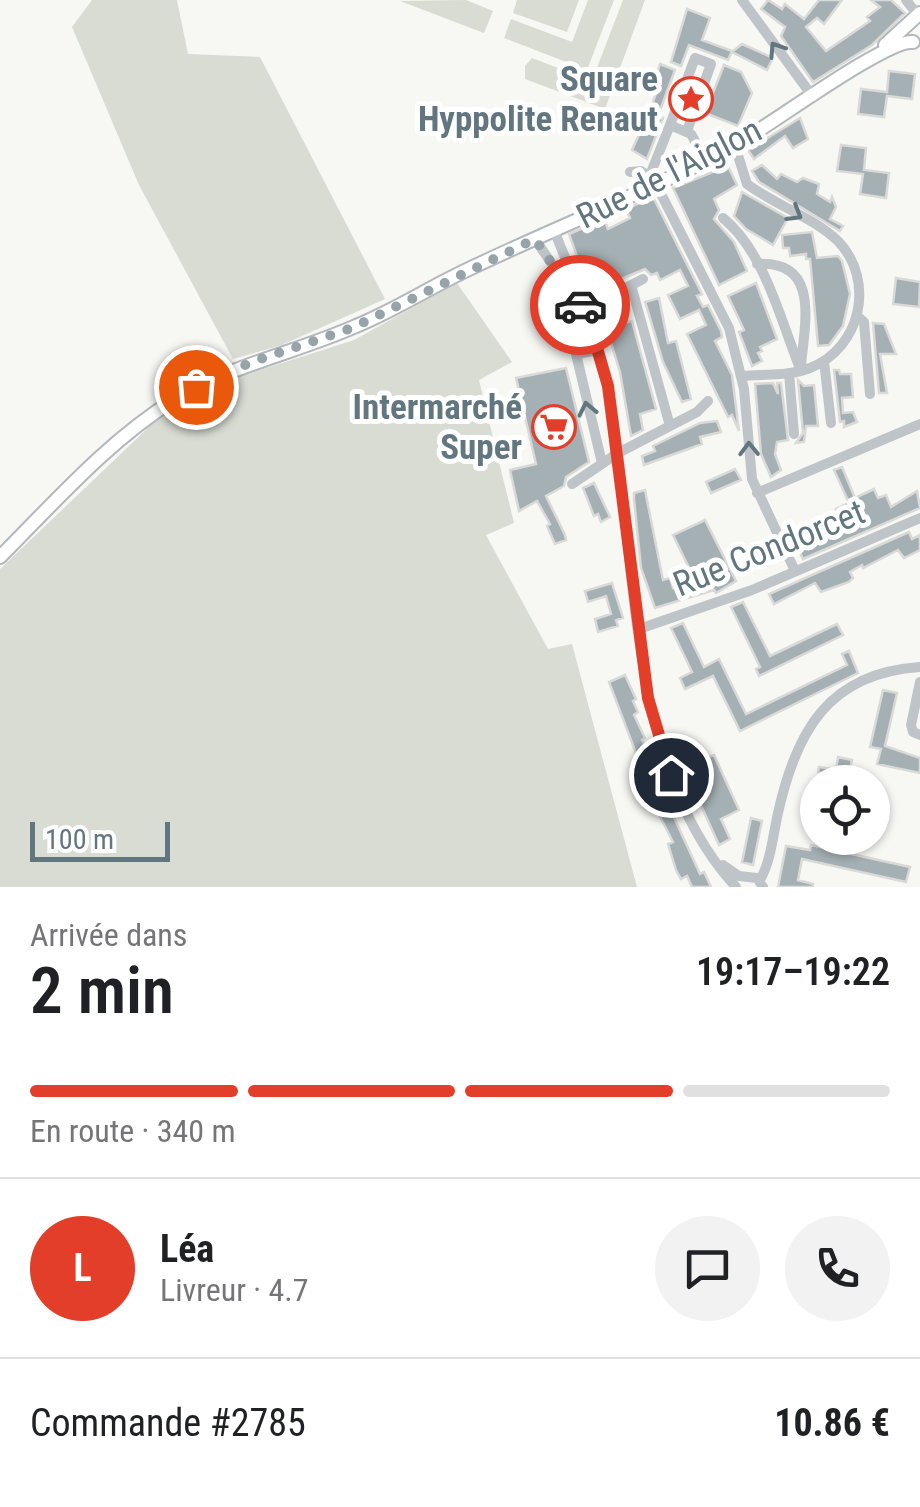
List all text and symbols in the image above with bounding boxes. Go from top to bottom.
one-way arrow [770,42,789,60]
place label: Square Hyppolite Renaut [418,59,658,140]
place icon: Square Hyppolite Renaut [668,76,714,122]
street label: Rue de l'Aiglon [570,109,768,238]
one-way arrow [784,202,802,221]
courier [530,255,630,355]
icon: car [553,278,608,333]
pin [154,345,239,430]
icon: bag [169,360,224,415]
place label: Intermarché Super [352,387,522,468]
one-way arrow [577,401,598,418]
supermarket icon: Intermarché Super [531,404,577,450]
one-way arrow [739,440,760,456]
street label: Rue Condorcet [668,492,871,605]
pin [629,733,714,818]
icon: home [644,748,699,803]
map controls [800,765,890,855]
button: locate [800,765,890,855]
scale bar [30,817,170,861]
text: 100 m [45,823,114,856]
text: Arrivée dans [30,916,187,954]
text: 19:17–19:22 [696,950,890,994]
text: 2 min [30,953,174,1029]
text: En route · 340 m [30,1112,236,1150]
button: chat [655,1216,760,1321]
button: phone [785,1216,890,1321]
text: Léa [160,1227,214,1271]
text: L [73,1246,92,1290]
text: Livreur · 4.7 [160,1271,308,1309]
text: Commande #2785 [30,1401,306,1445]
text: 10.86 € [774,1401,890,1445]

